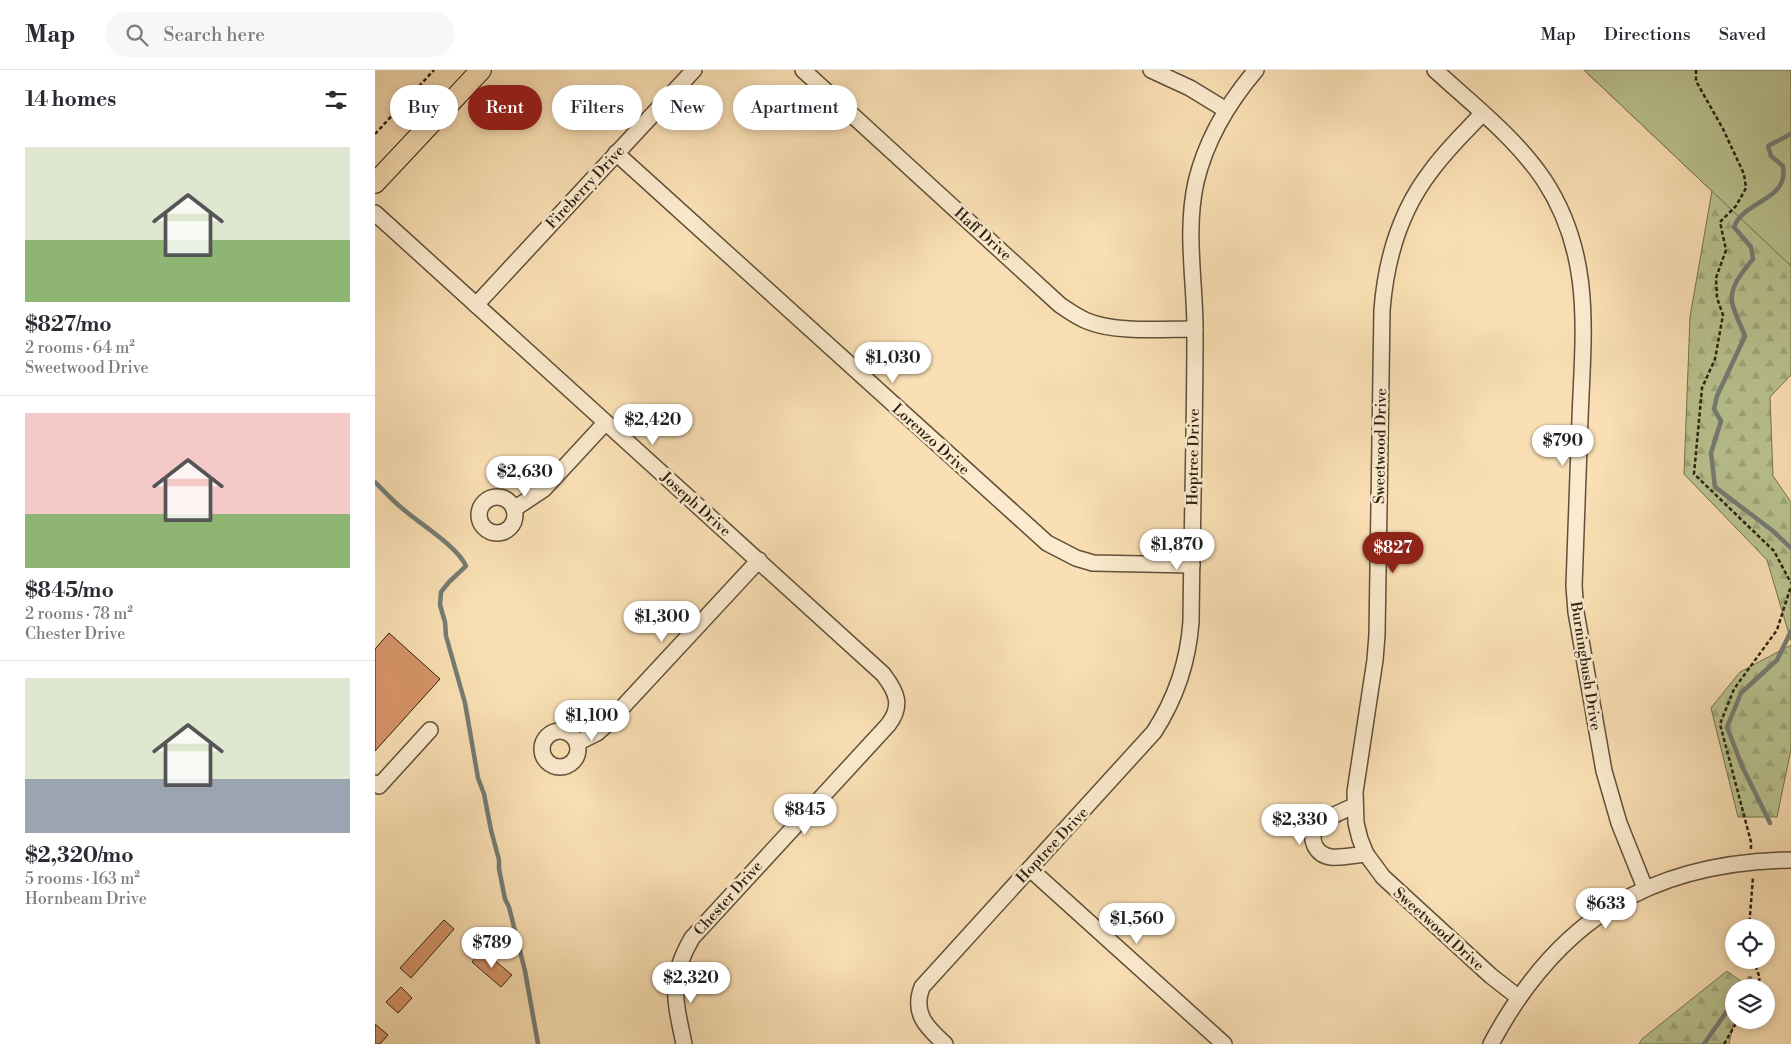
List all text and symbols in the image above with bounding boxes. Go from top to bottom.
search box [105,12,455,57]
text: Map [25,20,75,50]
icon: search [123,21,151,49]
text: Search here [163,23,265,47]
text: Map [1540,23,1576,46]
text: Directions [1604,23,1691,46]
text: Saved [1719,23,1766,46]
chip: Buy [390,85,458,130]
chip: Rent [468,85,542,130]
chip: Filters [552,85,642,130]
chip: New [652,85,723,130]
chip: Apartment [733,85,857,130]
icon: filters [322,86,350,114]
text: 14 homes [25,87,116,113]
street label: Fireberry Drive [542,142,629,233]
icon: home [143,180,233,270]
street label: Haff Drive [950,204,1015,265]
text: $827/mo [25,312,112,338]
text: 2 rooms · 64 m² [25,338,135,358]
pin: $1,030 [852,342,934,384]
text: $1,030 [865,348,921,368]
text: Sweetwood Drive [25,358,149,378]
street label: Sweetwood Drive [1370,388,1391,504]
street label: Lorenzo Drive [888,399,973,479]
pin: $2,420 [612,404,694,446]
street label: Hoptree Drive [1183,408,1204,506]
text: $2,420 [625,410,681,430]
pin: $790 [1533,424,1593,467]
text: $790 [1543,431,1583,451]
icon: home [143,445,233,535]
pin: $2,630 [484,456,566,498]
text: $2,630 [497,462,553,482]
street label: Joseph Drive [656,467,735,541]
pin: $1,870 [1136,528,1218,571]
pin: $827 [1363,532,1423,574]
text: $1,870 [1151,535,1203,555]
text: $827 [1373,538,1413,558]
text: $845/mo [25,578,114,604]
street label: Burningbush Drive [1566,599,1605,732]
pin: $1,300 [621,600,703,643]
text: 2 rooms · 78 m² [25,604,133,624]
text: $1,300 [634,607,690,627]
text: Chester Drive [25,624,125,644]
pin: $1,100 [551,700,633,742]
text: $1,100 [566,706,618,726]
icon: home [143,710,233,800]
pin: $845 [775,794,835,836]
text: $845 [785,800,825,820]
street label: Hoptree Drive [1012,803,1092,887]
pin: $2,330 [1259,804,1341,846]
text: $2,330 [1272,810,1328,830]
text: $2,320/mo [25,843,134,869]
street label: Chester Drive [690,857,767,940]
text: 5 rooms · 163 m² [25,869,140,889]
street label: Sweetwood Drive [1389,884,1488,975]
pin: $633 [1576,888,1636,930]
text: Hornbeam Drive [25,889,147,909]
text: $633 [1587,894,1625,914]
pin: $1,560 [1096,902,1178,945]
text: $1,560 [1110,909,1164,929]
map controls [1725,919,1775,1029]
button: locate [1725,919,1775,969]
pin: $789 [462,926,522,969]
text: $789 [473,933,511,953]
pin: $2,320 [650,962,732,1004]
text: $2,320 [663,968,719,988]
button: layers [1725,979,1775,1029]

